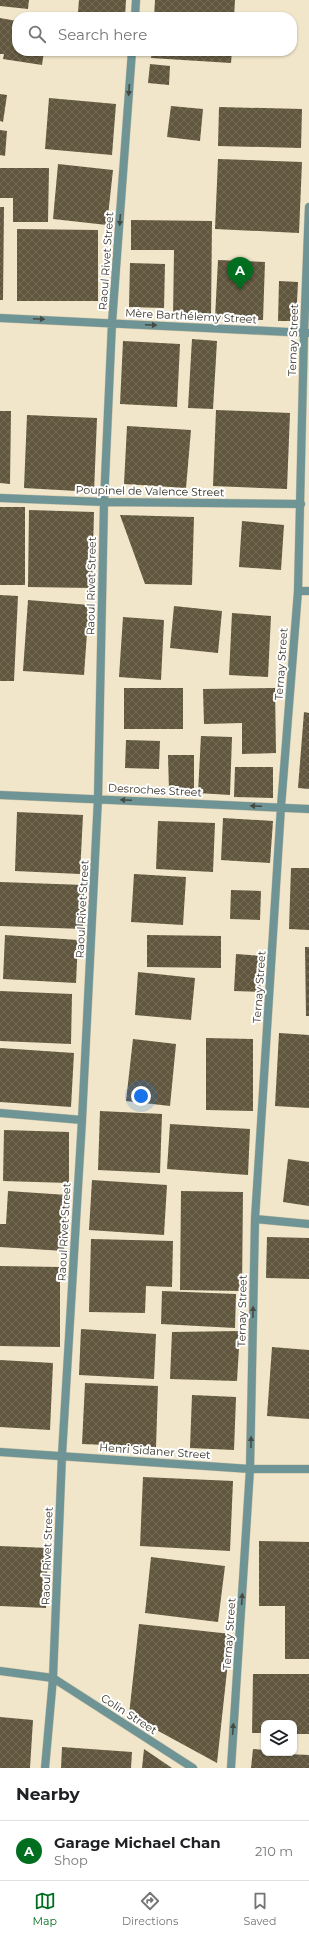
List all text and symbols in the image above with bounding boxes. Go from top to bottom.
search box [12,12,297,56]
icon: search [26,23,48,45]
text: Search here [58,25,147,44]
one-way arrow [126,84,133,96]
street label: Raoul Rivet Street [96,211,116,311]
one-way arrow [116,214,123,226]
pin: A [227,257,253,290]
street label: Ternay Street [285,303,301,376]
street label: Mère Barthélemy Street [125,306,258,326]
one-way arrow [33,316,45,323]
one-way arrow [145,321,157,328]
street label: Poupinel de Valence Street [75,483,225,499]
street label: Raoul Rivet Street [83,536,99,635]
street label: Ternay Street [271,627,291,701]
street label: Desroches Street [108,781,203,799]
one-way arrow [120,796,132,803]
one-way arrow [250,802,262,809]
street label: Raoul Rivet Street [72,859,92,959]
street label: Ternay Street [249,950,269,1024]
your location [131,1086,151,1106]
street label: Raoul Rivet Street [54,1182,74,1282]
street label: Ternay Street [234,1274,250,1347]
one-way arrow [250,1305,256,1318]
one-way arrow [248,1435,254,1448]
street label: Henri Sidaner Street [99,1440,212,1462]
street label: Raoul Rivet Street [38,1506,56,1605]
one-way arrow [238,1593,245,1605]
street label: Ternay Street [219,1597,239,1671]
street label: Colin Street [98,1691,160,1738]
map controls [261,1720,297,1756]
button: layers [261,1720,297,1756]
one-way arrow [230,1723,237,1735]
text: Nearby [16,1784,80,1804]
text: Garage Michael Chan [54,1833,221,1852]
text: A [24,1843,34,1859]
text: 210 m [255,1843,293,1859]
text: Shop [54,1852,88,1868]
tab: Map [33,1890,57,1928]
tab: Directions [122,1890,178,1928]
tab: Saved [243,1890,276,1928]

